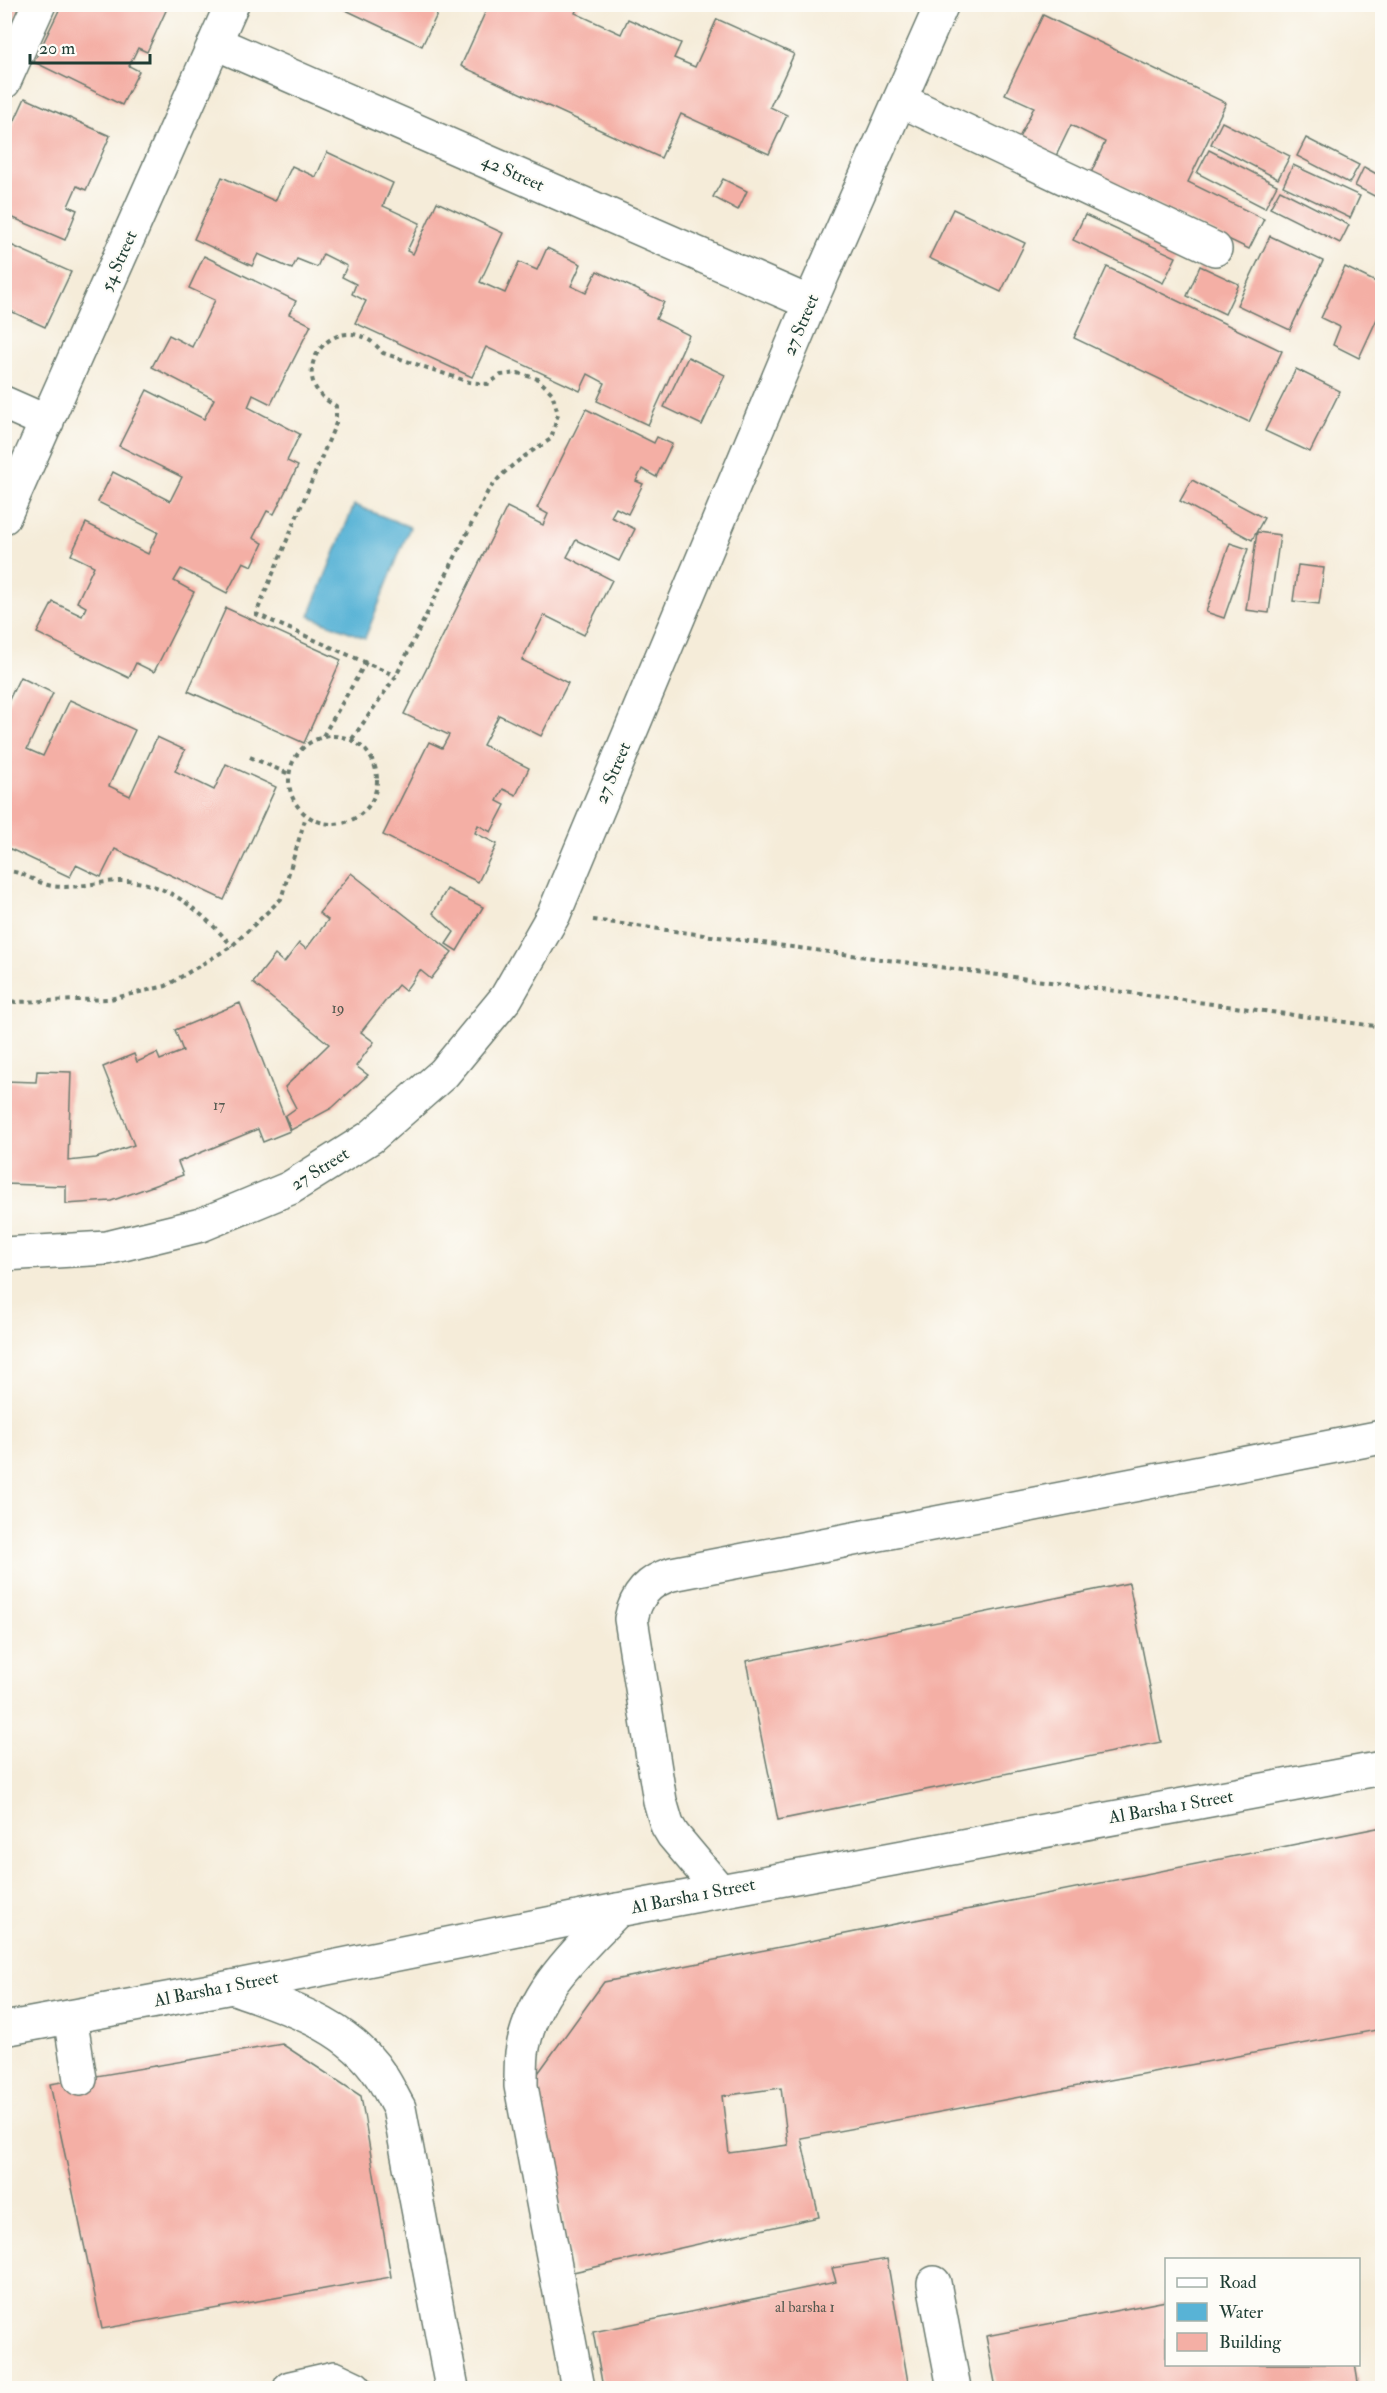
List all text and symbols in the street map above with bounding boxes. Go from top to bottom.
scale bar [30,27,150,65]
text: 20 m [39,37,75,60]
street label: 42 Street [478,149,548,197]
street label: 54 Street [95,227,143,295]
street label: 27 Street [778,291,824,359]
street label: 27 Street [590,739,636,807]
house number: 19 [332,999,344,1018]
house number: 17 [213,1096,225,1115]
street label: 27 Street [287,1142,354,1196]
street label: Al Barsha 1 Street [1106,1785,1235,1829]
street label: Al Barsha 1 Street [628,1873,757,1920]
street label: Al Barsha 1 Street [151,1966,280,2013]
legend [1165,2258,1360,2366]
text: Road [1219,2271,1257,2294]
house number: al barsha 1 [775,2298,835,2317]
text: Water [1218,2301,1263,2324]
text: Building [1219,2331,1282,2354]

